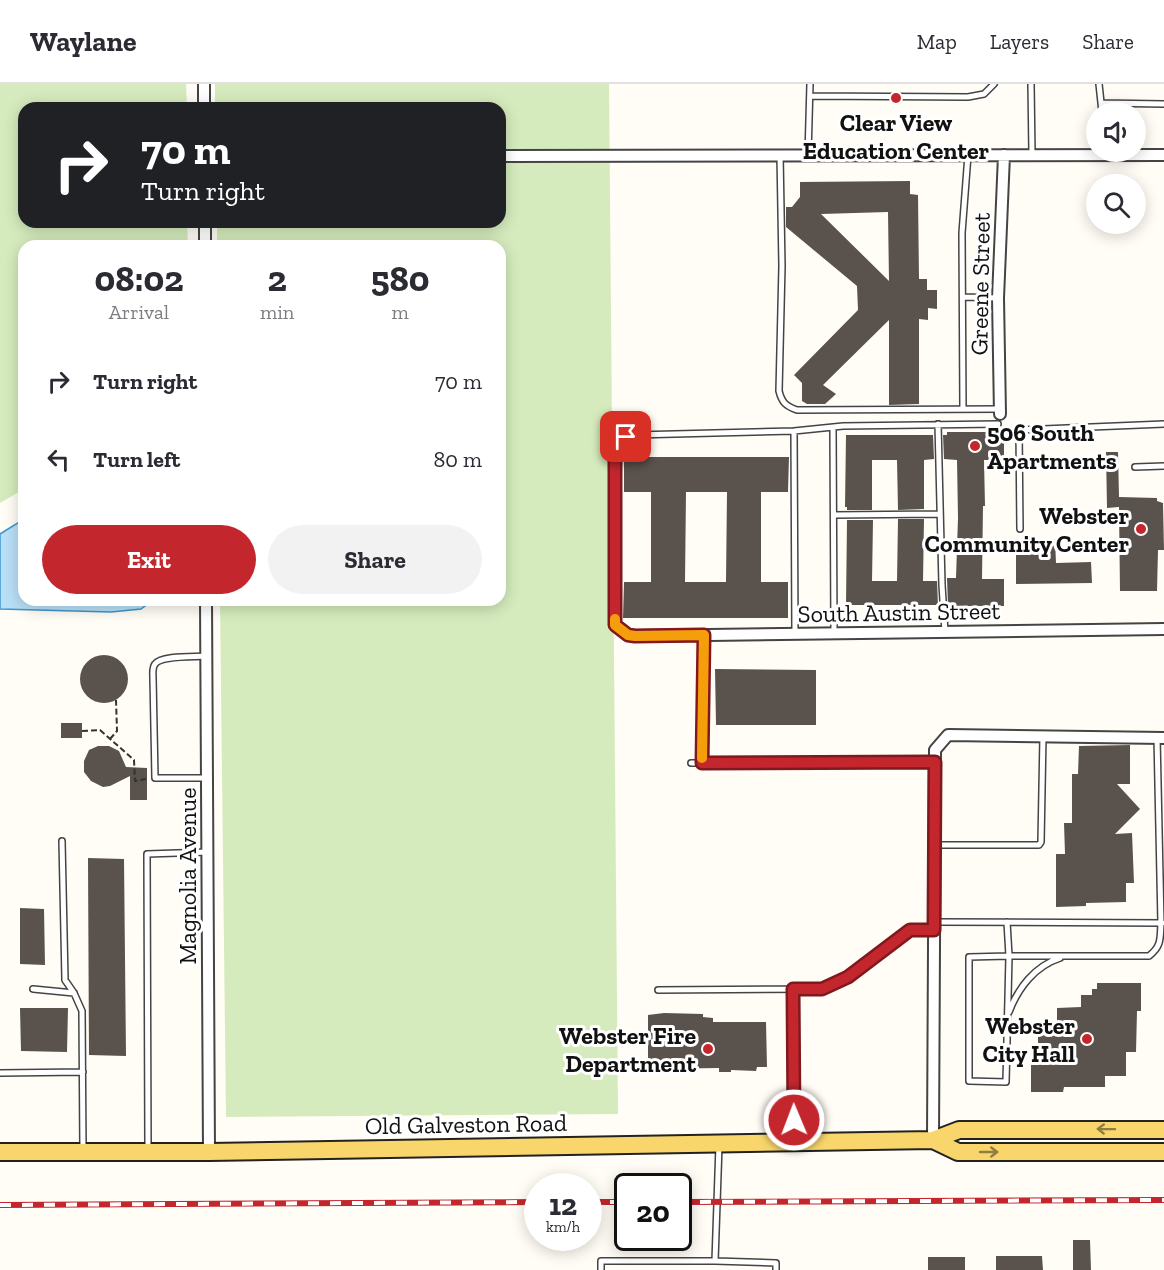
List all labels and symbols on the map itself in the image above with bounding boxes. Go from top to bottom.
marker: Clear View Education Center [889,91,903,105]
place label: Clear View Education Center [803,108,990,165]
street label: Greene Street [964,212,996,356]
pin [600,411,651,462]
place label: 506 South Apartments [987,418,1117,475]
marker: 506 South Apartments [968,439,982,453]
place label: Webster Community Center [924,501,1129,558]
marker: Webster Community Center [1134,522,1148,536]
street label: South Austin Street [797,596,1001,628]
street label: Magnolia Avenue [173,787,202,965]
place label: Webster City Hall [982,1011,1075,1068]
place label: Webster Fire Department [559,1021,696,1078]
marker: Webster City Hall [1080,1032,1094,1046]
marker: Webster Fire Department [701,1042,715,1056]
position arrow [762,1088,826,1152]
street label: Old Galveston Road [365,1108,567,1140]
one-way arrow [1096,1123,1116,1135]
one-way arrow [979,1146,999,1158]
speed limit sign: 20 [614,1173,692,1251]

